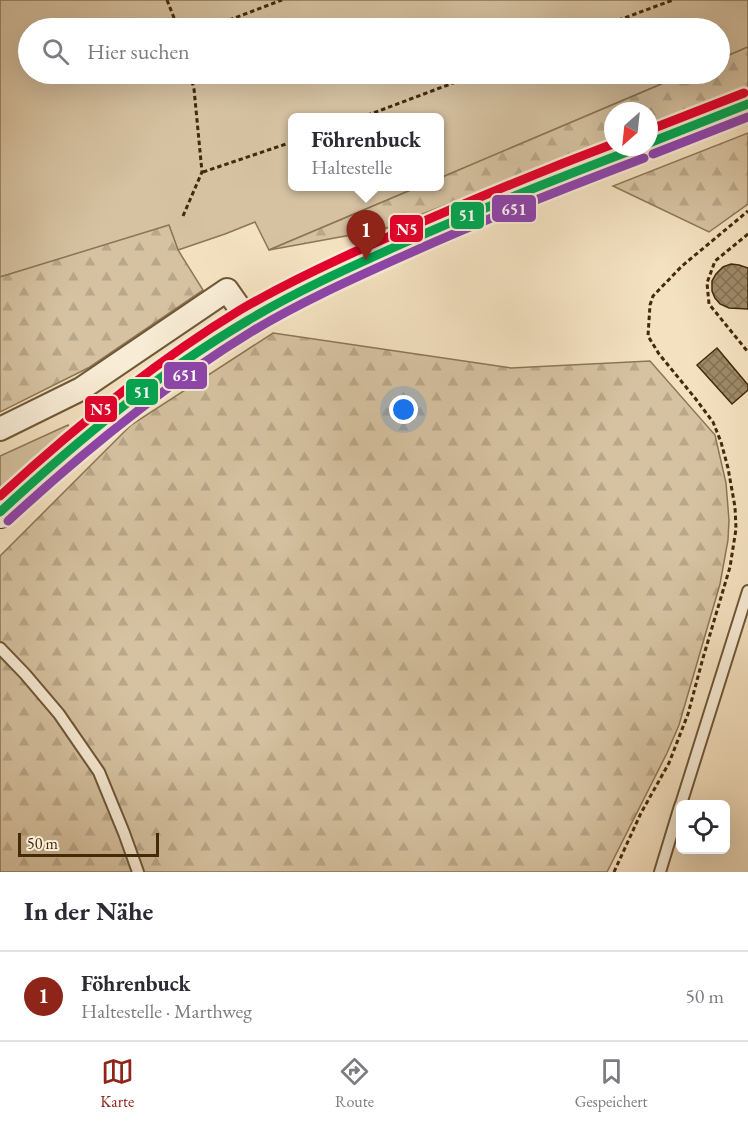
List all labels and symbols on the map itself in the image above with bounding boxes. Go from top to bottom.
north arrow [604,102,658,156]
line badge: 651 [491,194,537,223]
text: 651 [501,199,527,220]
line badge: 51 [450,201,485,230]
text: 51 [459,205,475,226]
pin: 1 [346,210,386,260]
line badge: N5 [389,214,424,243]
text: N5 [396,219,418,240]
line badge: 651 [163,361,208,390]
text: 651 [172,365,198,386]
line badge: 51 [125,378,159,406]
text: 51 [134,382,150,403]
line badge: N5 [84,395,118,423]
your location [389,395,418,424]
text: N5 [90,399,112,420]
scale bar [18,830,159,858]

